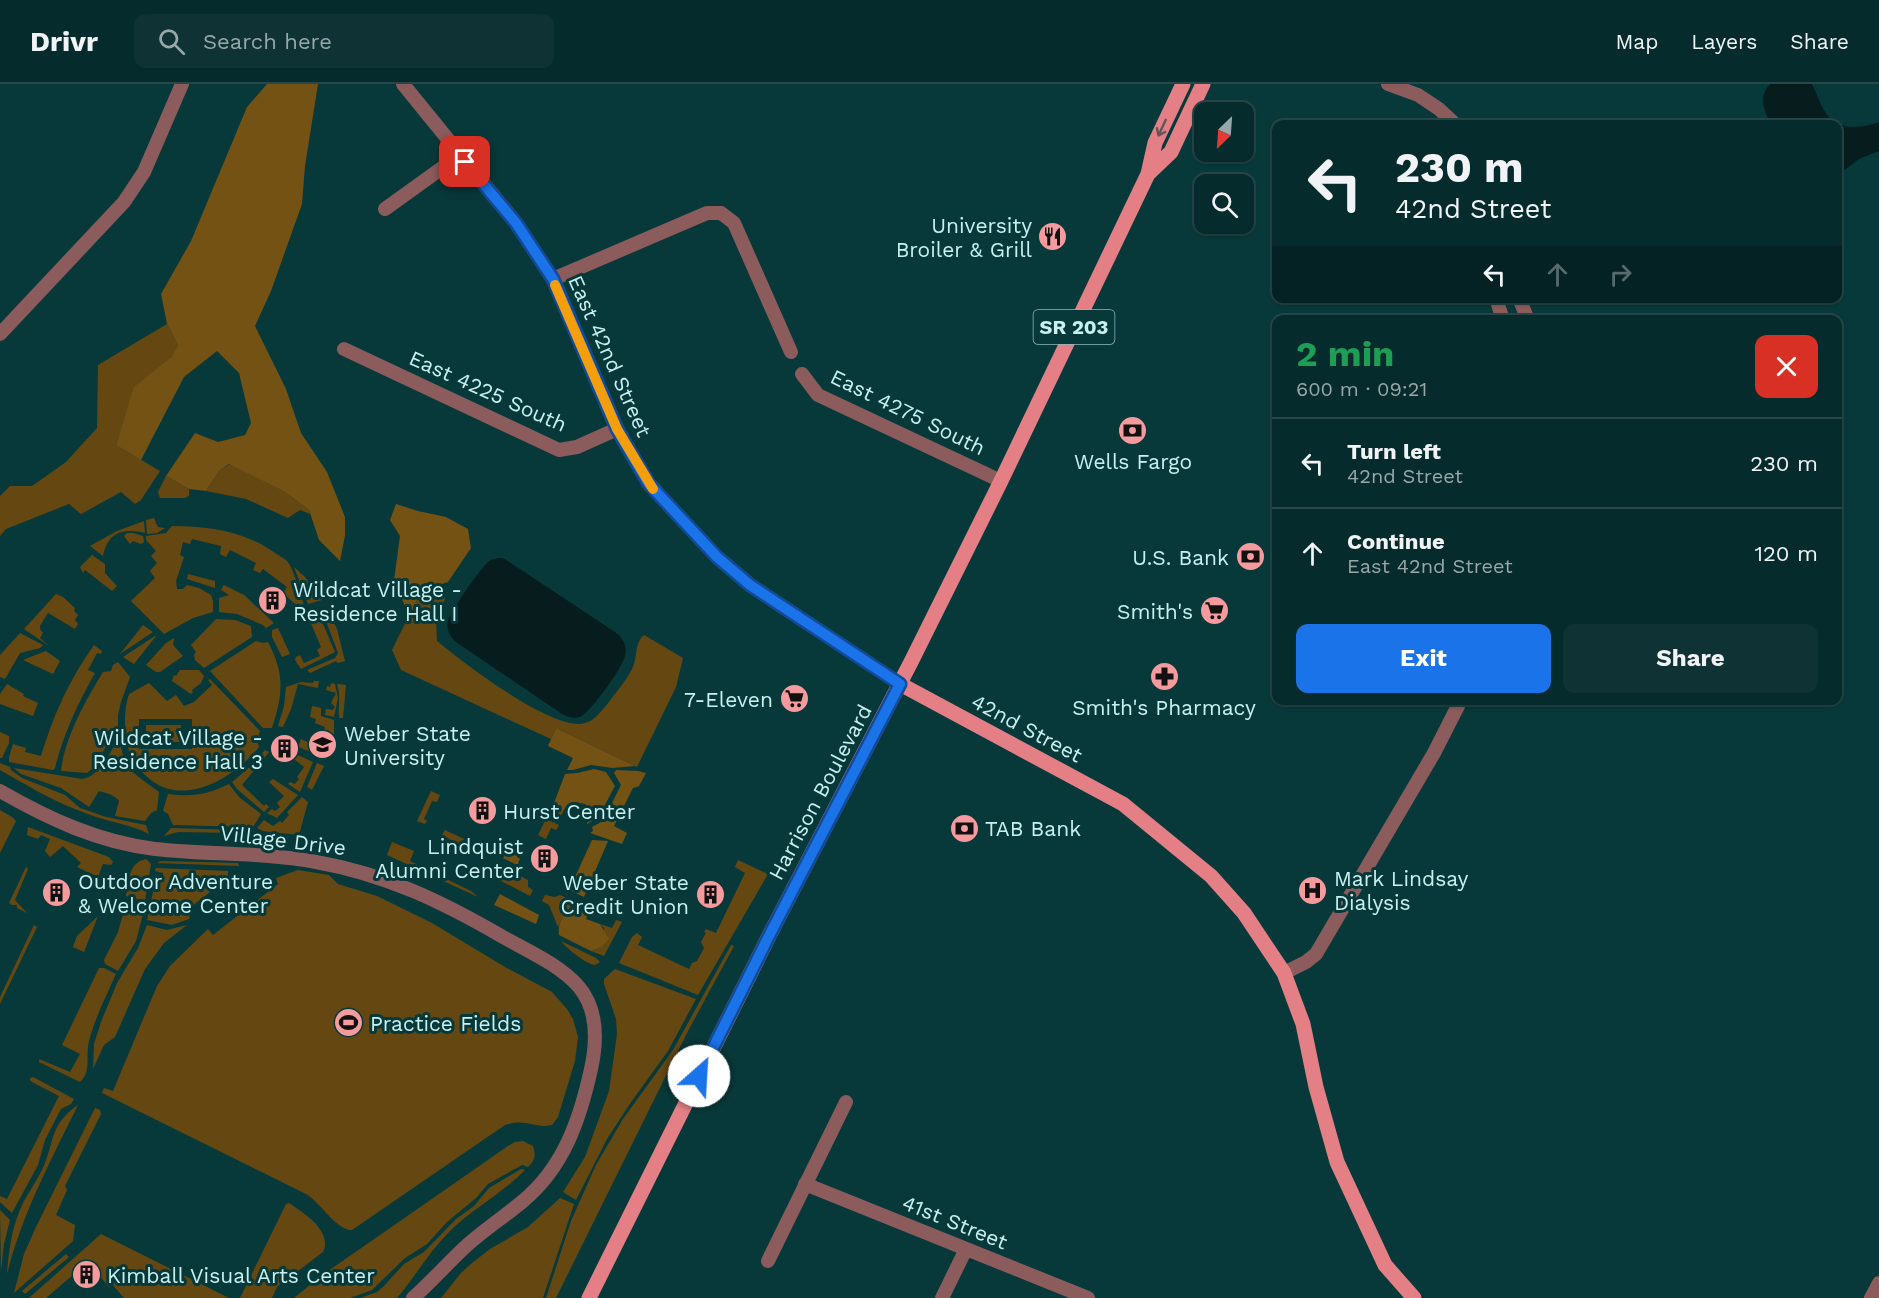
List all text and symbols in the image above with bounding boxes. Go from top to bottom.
search box [134,14,554,68]
text: Drivr [30,25,98,58]
icon: search [155,25,188,58]
text: Search here [203,29,332,54]
text: Map [1615,29,1658,54]
text: Layers [1691,29,1757,54]
text: Share [1790,29,1849,54]
north arrow [1194,102,1254,162]
map controls [1194,102,1254,234]
one-way arrow [1156,118,1168,136]
pin [439,136,490,187]
text: 230 m [1395,143,1524,192]
icon: left [1296,144,1374,222]
icon: arrive [448,145,481,178]
button: search [1194,174,1254,234]
text: 42nd Street [1395,193,1551,225]
place label: University Broiler & Grill [896,213,1033,262]
restaurant icon: University Broiler & Grill [1037,221,1069,253]
icon: left [1478,258,1511,291]
icon: ahead [1541,258,1574,291]
icon: right [1604,258,1637,291]
street label: East 42nd Street [563,271,657,441]
road number: SR 203 [1034,310,1114,344]
text: 2 min [1296,333,1394,375]
button: close [1755,335,1818,398]
street label: East 4225 South [405,345,571,437]
street label: East 4275 South [827,364,989,460]
text: 600 m · 09:21 [1296,377,1427,401]
bank icon: Wells Fargo [1117,414,1149,446]
text: Turn left [1347,439,1441,464]
icon: left [1296,447,1329,480]
place label: Wells Fargo [1074,449,1192,474]
text: 230 m [1750,451,1818,476]
text: 42nd Street [1347,464,1463,488]
text: Continue [1347,529,1445,554]
icon: ahead [1296,537,1329,570]
bank icon: U.S. Bank [1234,541,1266,573]
text: 120 m [1754,541,1818,566]
place label: U.S. Bank [1132,545,1229,570]
text: East 42nd Street [1347,554,1513,578]
place label: Wildcat Village - Residence Hall I [293,577,462,626]
building icon: Wildcat Village - Residence Hall I [256,585,288,617]
supermarket icon: Smith's [1198,595,1230,627]
place label: Smith's [1117,599,1193,624]
button: Exit [1296,624,1551,693]
button: Share [1563,624,1818,693]
pharmacy icon: Smith's Pharmacy [1148,660,1180,692]
supermarket icon: 7-Eleven [778,683,810,715]
place label: 7-Eleven [684,687,773,712]
street label: 42nd Street [967,688,1087,768]
place label: Smith's Pharmacy [1072,695,1256,720]
street label: Harrison Boulevard [763,700,877,884]
place label: Weber State University [344,721,471,770]
place label: Wildcat Village - Residence Hall 3 [93,725,263,774]
school or university icon: Weber State University [307,729,339,761]
building icon: Wildcat Village - Residence Hall 3 [268,733,300,765]
building icon: Hurst Center [466,795,498,827]
place label: Hurst Center [503,799,636,824]
bank icon: TAB Bank [948,812,980,844]
place label: TAB Bank [985,816,1081,841]
street label: Village Drive [219,820,347,860]
place label: Lindquist Alumni Center [375,834,523,883]
building icon: Lindquist Alumni Center [528,842,560,874]
place label: Mark Lindsay Dialysis [1334,866,1469,915]
place label: Outdoor Adventure & Welcome Center [78,869,273,918]
place label: Weber State Credit Union [561,870,689,919]
hospital icon: Mark Lindsay Dialysis [1297,874,1329,906]
building icon: Outdoor Adventure & Welcome Center [41,877,73,909]
building icon: Weber State Credit Union [694,878,726,910]
sports icon: Practice Fields [333,1007,365,1039]
place label: Practice Fields [370,1011,521,1036]
position arrow [667,1044,731,1108]
street label: 41st Street [899,1190,1011,1254]
building icon: Kimball Visual Arts Center [70,1259,102,1291]
place label: Kimball Visual Arts Center [107,1263,375,1288]

